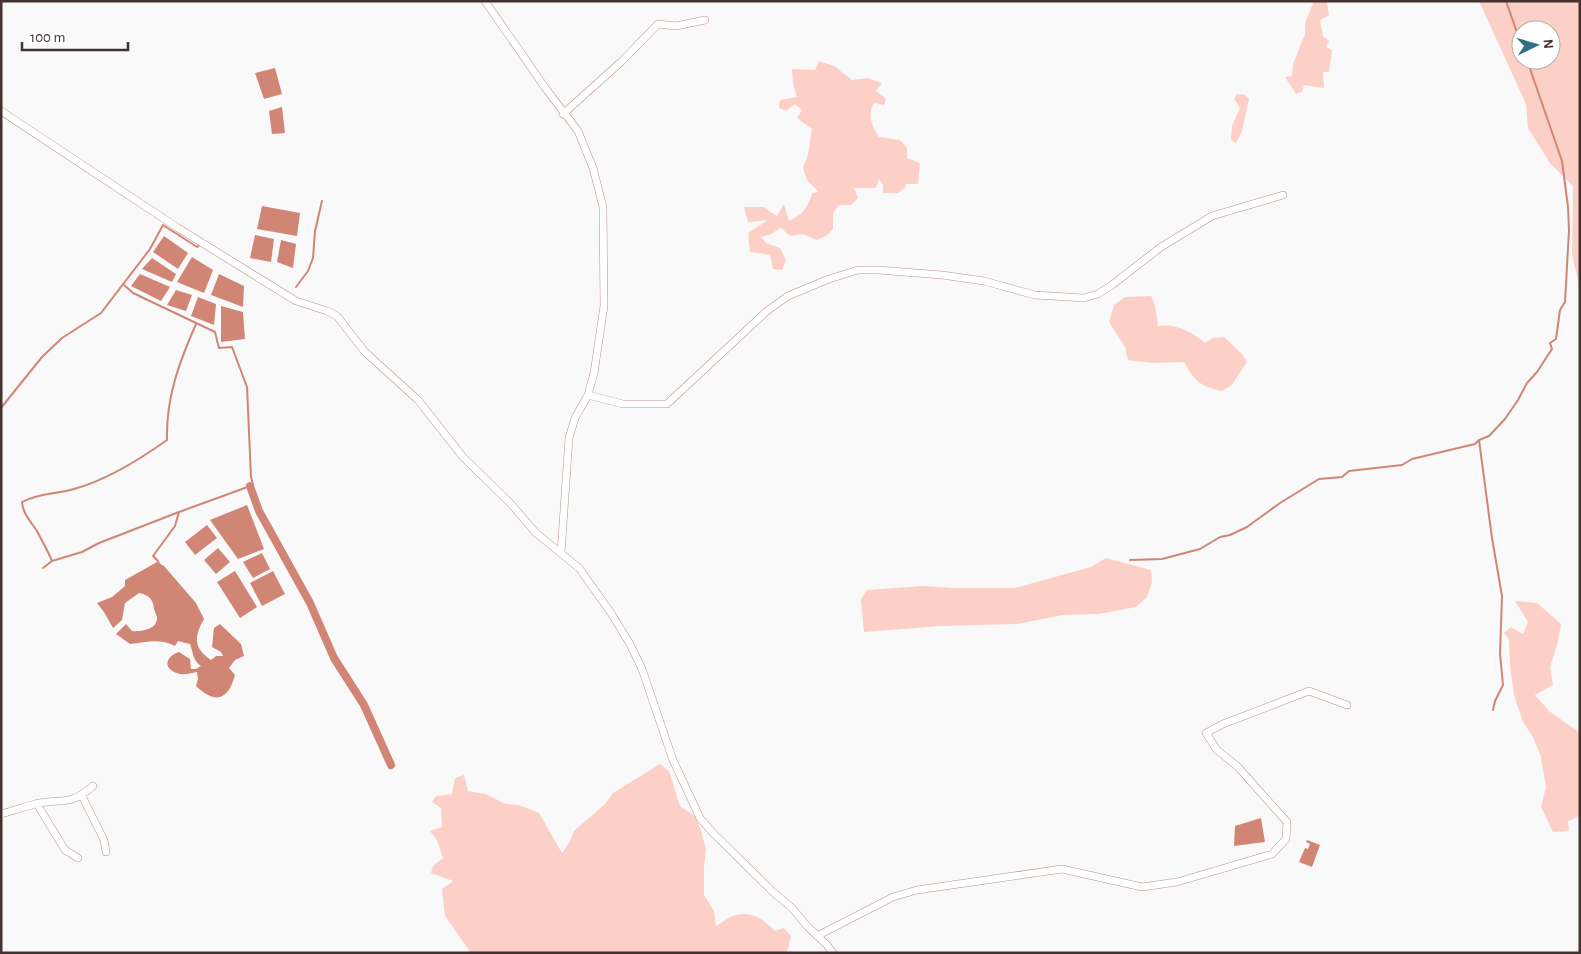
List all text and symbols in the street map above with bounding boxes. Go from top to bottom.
scale bar [22,20,129,52]
north arrow [1511,20,1561,70]
text: 100 m [30,30,65,45]
text: N [1541,38,1555,49]

